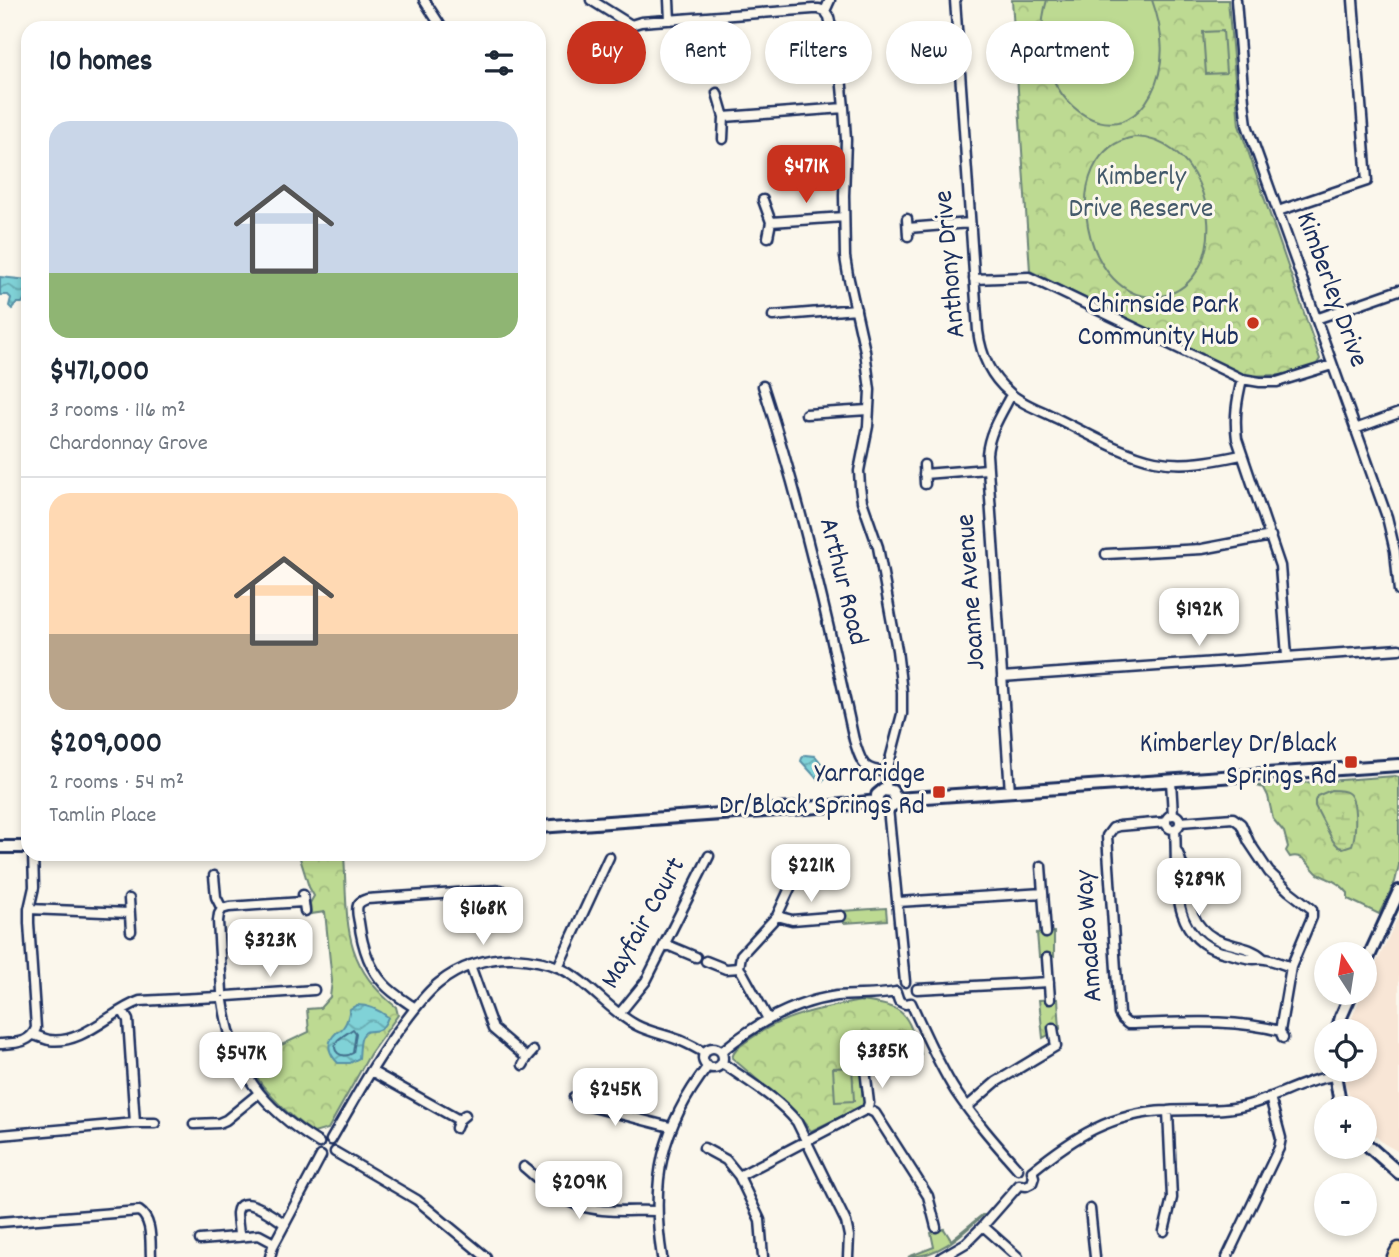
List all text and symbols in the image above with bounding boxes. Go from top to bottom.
chip: Buy [567,21,646,84]
chip: Rent [660,21,751,84]
chip: Filters [765,21,872,84]
chip: New [886,21,972,84]
chip: Apartment [986,21,1134,84]
text: 10 homes [49,42,152,85]
icon: filters [480,44,518,82]
pin: $471K [757,146,855,205]
text: $471K [783,151,829,184]
park label: Kimberly Drive Reserve [1069,159,1213,231]
icon: home [221,166,347,292]
street label: Anthony Drive [926,188,978,340]
street label: Kimberley Drive [1283,207,1377,373]
place label: Chirnside Park Community Hub [1077,287,1239,359]
marker: Chirnside Park Community Hub [1245,315,1261,331]
text: $471,000 [49,352,149,395]
text: 3 rooms · 116 m² [49,395,186,428]
text: Chardonnay Grove [49,428,208,461]
street label: Joanne Avenue [948,512,998,672]
street label: Arthur Road [806,514,876,650]
icon: home [221,538,347,664]
pin: $192K [1150,588,1248,648]
text: $192K [1175,594,1223,627]
text: $209,000 [49,724,162,767]
place label: Kimberley Dr/Black Springs Rd [1140,726,1337,798]
marker: Kimberley Dr/Black Springs Rd [1343,754,1359,770]
place label: Yarraridge Dr/Black Springs Rd [719,756,925,828]
text: 2 rooms · 54 m² [49,767,184,800]
marker: Yarraridge Dr/Black Springs Rd [931,784,947,800]
text: Tamlin Place [49,800,156,833]
pin: $221K [762,844,860,904]
text: $221K [787,850,835,883]
street label: Mayfair Court [592,851,698,997]
pin: $289K [1150,858,1248,918]
text: $289K [1173,864,1225,897]
street label: Amadeo Way [1066,868,1116,1003]
pin: $168K [434,888,532,947]
text: $168K [459,893,507,926]
pin: $323K [221,920,319,979]
text: $323K [244,925,296,958]
north arrow [1314,942,1377,1004]
map controls [1314,942,1377,1236]
button: locate [1314,1019,1377,1082]
pin: $385K [833,1030,931,1090]
pin: $547K [192,1032,290,1092]
text: $385K [856,1036,908,1069]
text: $547K [215,1038,267,1071]
pin: $245K [566,1068,664,1128]
text: $245K [589,1074,641,1107]
button: + [1314,1096,1377,1159]
pin: $209K [530,1162,628,1221]
text: $209K [551,1167,607,1200]
button: − [1314,1173,1377,1236]

